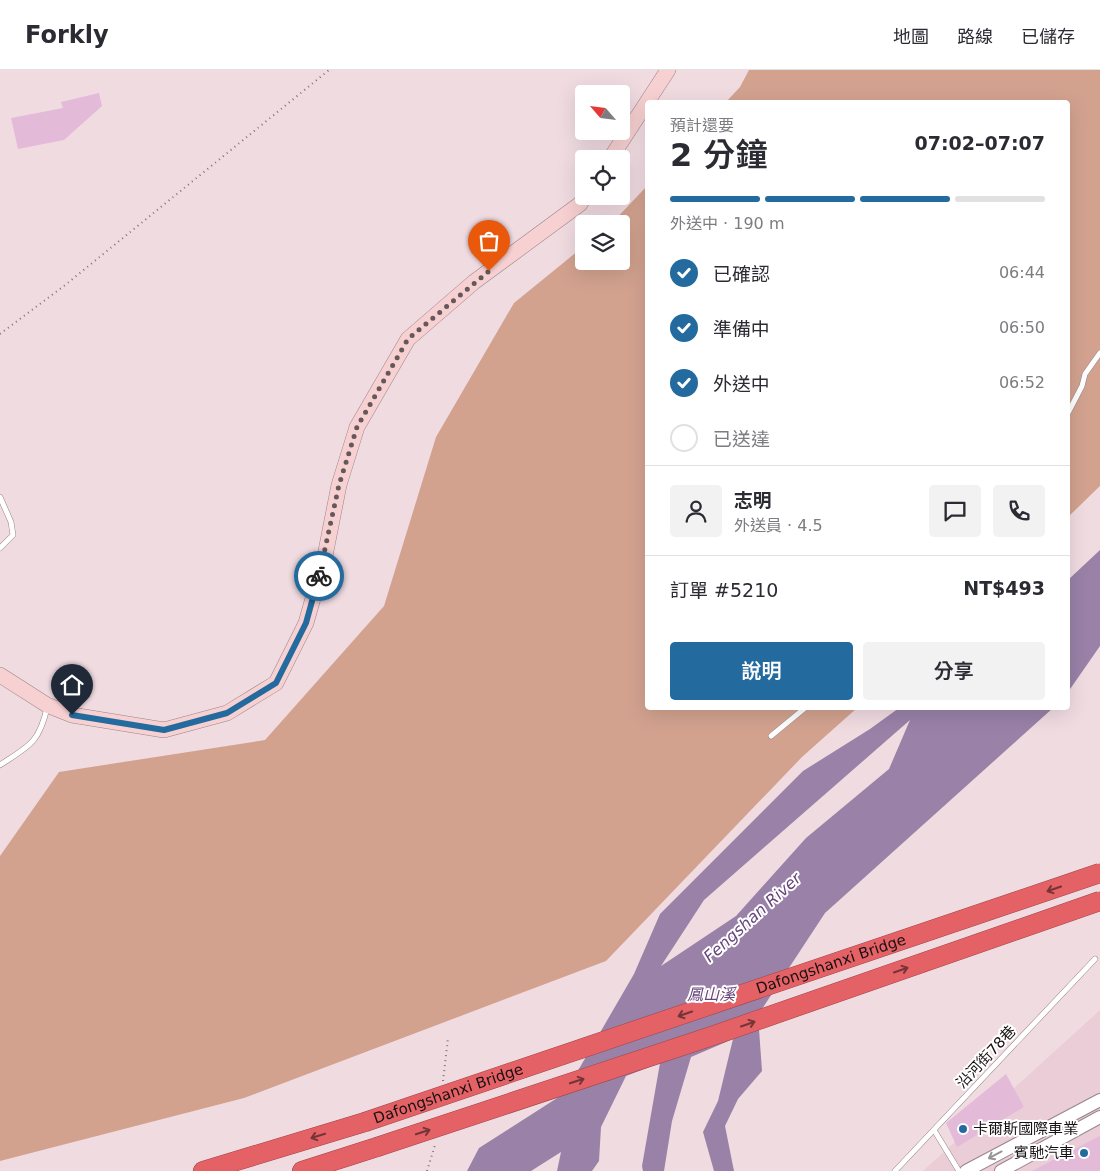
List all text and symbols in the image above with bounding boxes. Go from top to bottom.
text: Forkly [25,21,109,49]
text: 地圖 [893,26,929,47]
text: 路線 [957,26,993,47]
text: 已儲存 [1021,26,1075,47]
north arrow [575,85,630,140]
map controls [575,85,630,270]
text: 預計還要 [670,116,734,135]
text: 07:02–07:07 [915,132,1045,154]
text: 2 分鐘 [670,136,767,174]
button: locate [575,150,630,205]
text: 外送中 · 190 m [670,214,784,233]
button: layers [575,215,630,270]
pin [468,220,510,271]
icon: bag [475,227,503,255]
icon: check [670,259,698,287]
text: 已確認 [713,263,770,285]
text: 06:44 [999,263,1045,282]
icon: check [670,314,698,342]
text: 準備中 [713,318,770,340]
text: 06:50 [999,318,1045,337]
icon: check [670,369,698,397]
text: 外送中 [713,373,770,395]
text: 06:52 [999,373,1045,392]
text: 已送達 [713,428,770,450]
button: person [670,485,722,537]
button: chat [929,485,981,537]
button: phone [993,485,1045,537]
text: 志明 [734,489,772,511]
text: 外送員 · 4.5 [734,516,823,535]
courier [294,551,344,601]
icon: bike [305,562,333,590]
text: NT$493 [963,577,1045,599]
text: 訂單 #5210 [670,579,778,601]
button: 說明 [670,642,853,700]
button: 分享 [863,642,1045,700]
pin [51,664,93,715]
icon: home [58,671,86,699]
water label: Fengshan River [700,868,806,966]
one-way arrow [1047,885,1062,894]
street label: Dafongshanxi Bridge [754,930,908,998]
one-way arrow [893,965,909,974]
water label: 鳳山溪 [687,985,737,1004]
one-way arrow [677,1010,693,1020]
one-way arrow [740,1019,755,1028]
street label: 沿河街78巷 [952,1022,1020,1092]
street label: Dafongshanxi Bridge [371,1060,526,1127]
one-way arrow [569,1076,585,1085]
place label: 卡爾斯國際車業 [973,1120,1078,1138]
marker: 卡爾斯國際車業 [957,1123,969,1135]
one-way arrow [415,1127,430,1136]
one-way arrow [311,1131,327,1141]
place label: 賓馳汽車 [1014,1144,1074,1162]
marker: 賓馳汽車 [1078,1147,1090,1159]
one-way arrow [988,1151,1003,1160]

